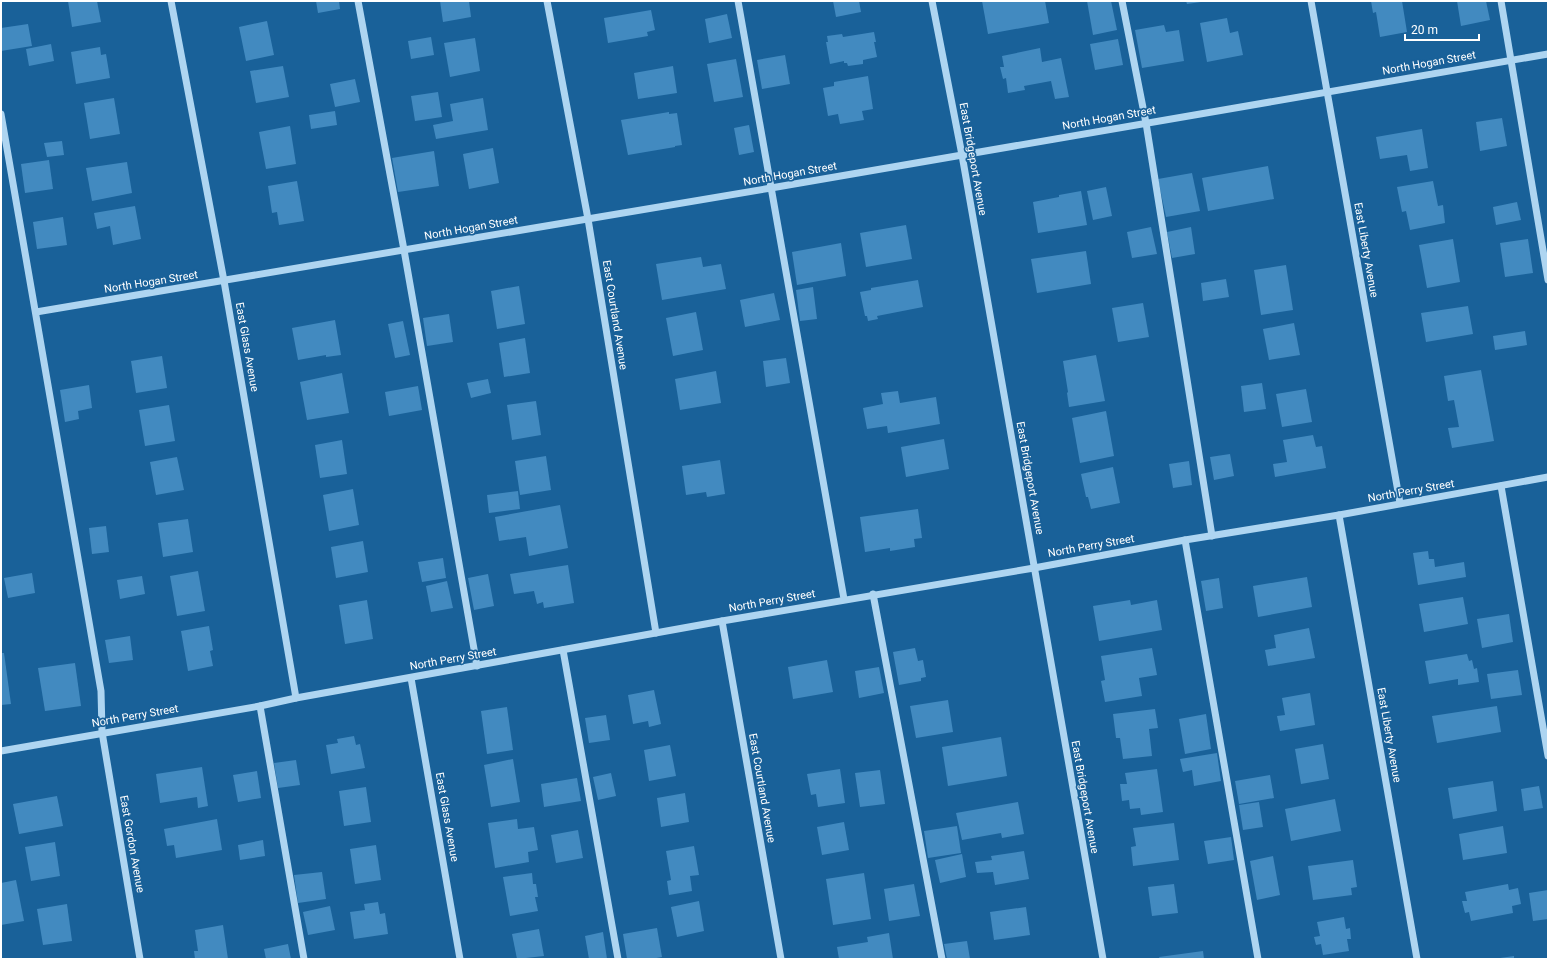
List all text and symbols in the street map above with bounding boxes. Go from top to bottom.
scale bar [1405,16,1479,42]
text: 20 m [1411,23,1438,37]
street label: North Hogan Street [1381,48,1477,78]
street label: East Bridgeport Avenue [957,102,989,217]
street label: North Hogan Street [1061,103,1157,133]
street label: North Hogan Street [742,159,838,189]
street label: East Liberty Avenue [1351,201,1381,299]
street label: North Hogan Street [423,213,519,243]
street label: East Courtland Avenue [600,259,630,371]
street label: North Hogan Street [103,268,199,296]
street label: East Glass Avenue [233,301,261,393]
street label: East Bridgeport Avenue [1014,421,1046,536]
street label: North Perry Street [1367,477,1456,505]
street label: North Perry Street [1047,532,1136,560]
street label: North Perry Street [728,587,817,615]
street label: North Perry Street [409,645,498,673]
street label: East Liberty Avenue [1374,686,1404,784]
street label: North Perry Street [91,702,180,730]
street label: East Courtland Avenue [746,732,778,844]
street label: East Bridgeport Avenue [1069,740,1101,855]
street label: East Glass Avenue [433,771,461,863]
street label: East Gordon Avenue [117,794,147,894]

